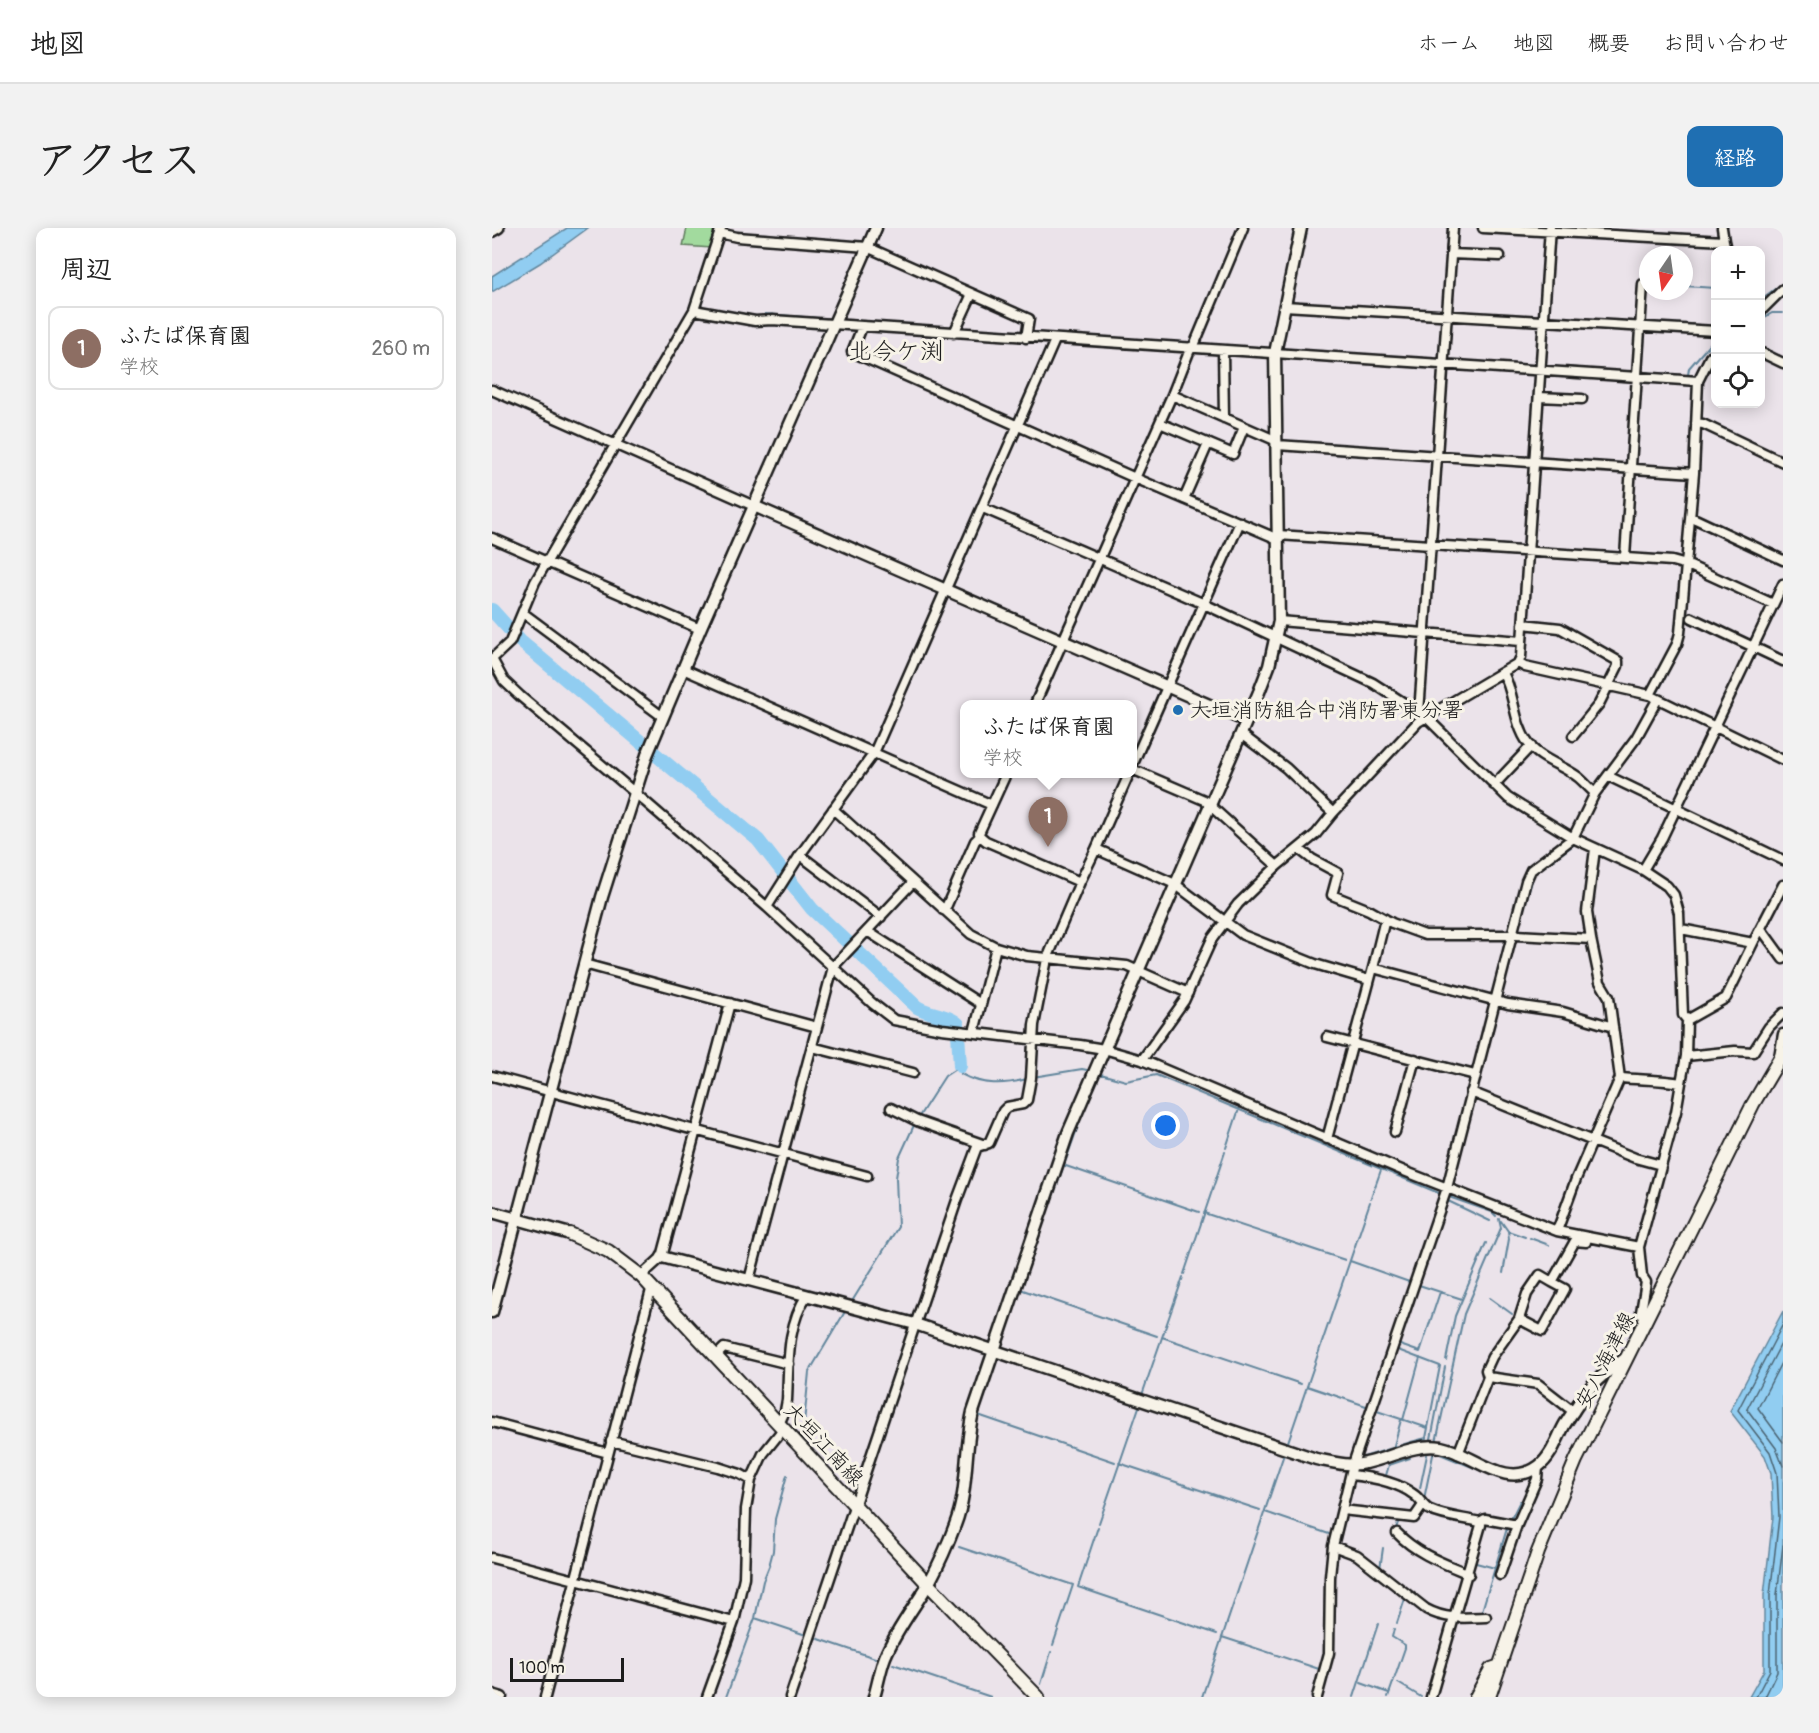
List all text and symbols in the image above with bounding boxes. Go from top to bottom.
text: 地図 [30,27,86,62]
text: ホーム [1418,30,1480,57]
text: 地図 [1513,30,1555,57]
text: 概要 [1588,30,1630,57]
text: お問い合わせ [1663,30,1789,57]
button: 経路 [1687,126,1783,187]
text: アクセス [36,135,201,187]
north arrow [1639,246,1693,300]
map controls [1711,246,1765,408]
button: + [1711,246,1765,300]
text: 周辺 [60,254,112,286]
button: − [1711,300,1765,354]
text: ふたば保育園 [119,322,251,350]
text: 1 [78,336,85,361]
text: 260 m [371,336,430,361]
district label: 北今ケ渕 [848,337,944,366]
text: 学校 [119,354,159,379]
button: locate [1711,354,1765,408]
place label: 大垣消防組合中消防署東分署 [1190,697,1463,724]
popup [960,700,1137,778]
marker: 大垣消防組合中消防署東分署 [1171,703,1185,717]
text: ふたば保育園 [982,713,1115,741]
text: 学校 [982,745,1022,770]
pin: 1 [1028,798,1068,847]
your location [1151,1111,1180,1140]
street label: 安八海津線 [1570,1307,1641,1413]
street label: 大垣江南線 [778,1397,869,1492]
scale bar [510,1655,624,1682]
text: 100 m [519,1658,565,1678]

